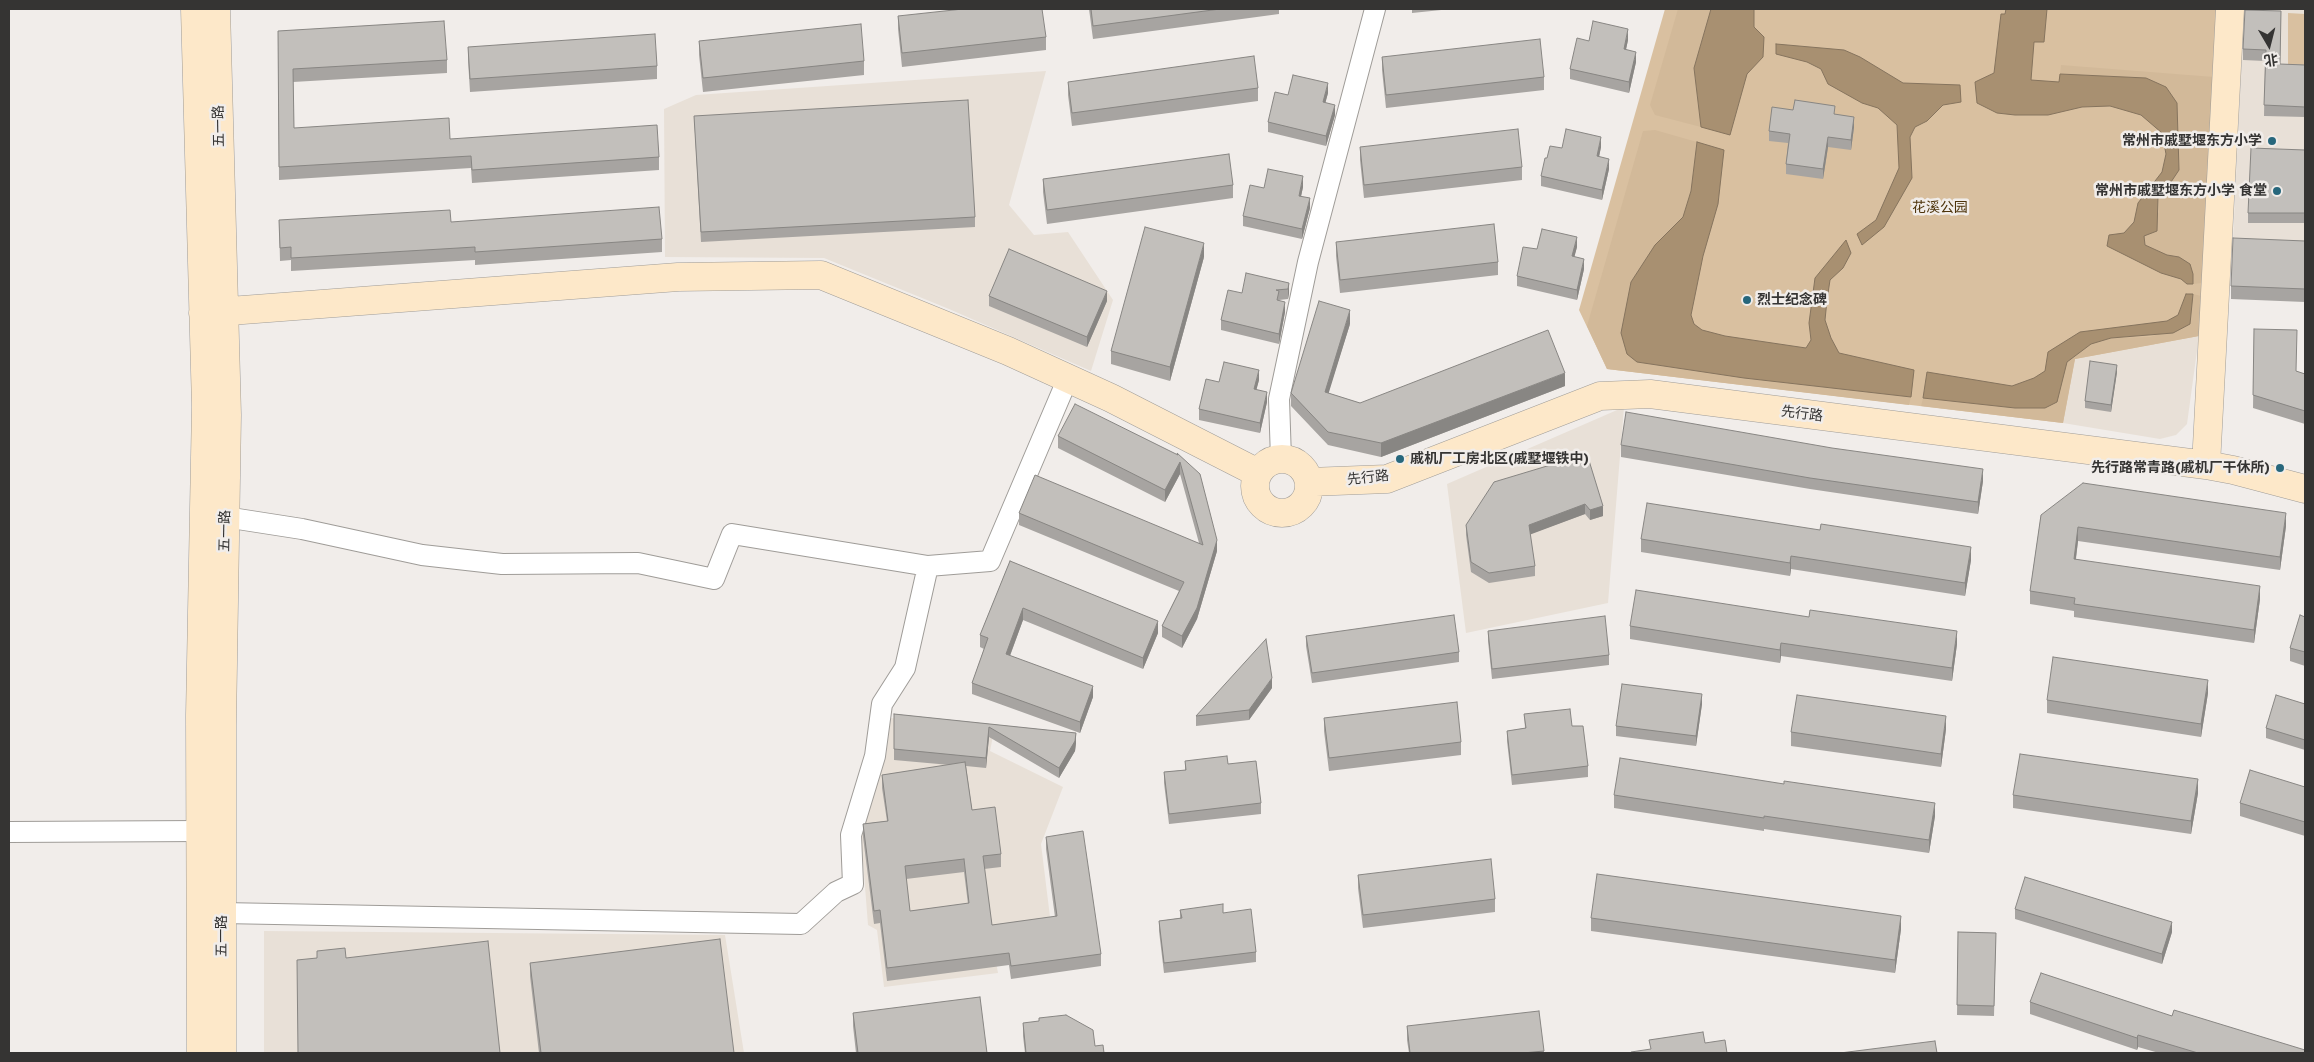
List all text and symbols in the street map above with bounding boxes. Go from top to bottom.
north arrow [2244,20,2294,70]
text: 北 [2263,51,2279,69]
street label: 五一路 [210,105,228,147]
place label: 常州市戚墅堰东方小学 [2122,133,2262,149]
marker: 常州市戚墅堰东方小学 [2266,135,2278,147]
place label: 常州市戚墅堰东方小学 食堂 [2095,183,2267,199]
marker: 常州市戚墅堰东方小学 食堂 [2271,185,2283,197]
park label: 花溪公园 [1912,200,1968,216]
place label: 烈士纪念碑 [1757,292,1827,308]
marker: 烈士纪念碑 [1741,294,1753,306]
street label: 先行路 [1780,403,1824,425]
place label: 戚机厂工房北区(戚墅堰铁中) [1410,451,1589,467]
marker: 戚机厂工房北区(戚墅堰铁中) [1394,453,1406,465]
place label: 先行路常青路(戚机厂干休所) [2091,460,2270,476]
marker: 先行路常青路(戚机厂干休所) [2274,462,2286,474]
street label: 先行路 [1346,467,1390,489]
street label: 五一路 [216,510,234,552]
street label: 五一路 [214,915,230,957]

